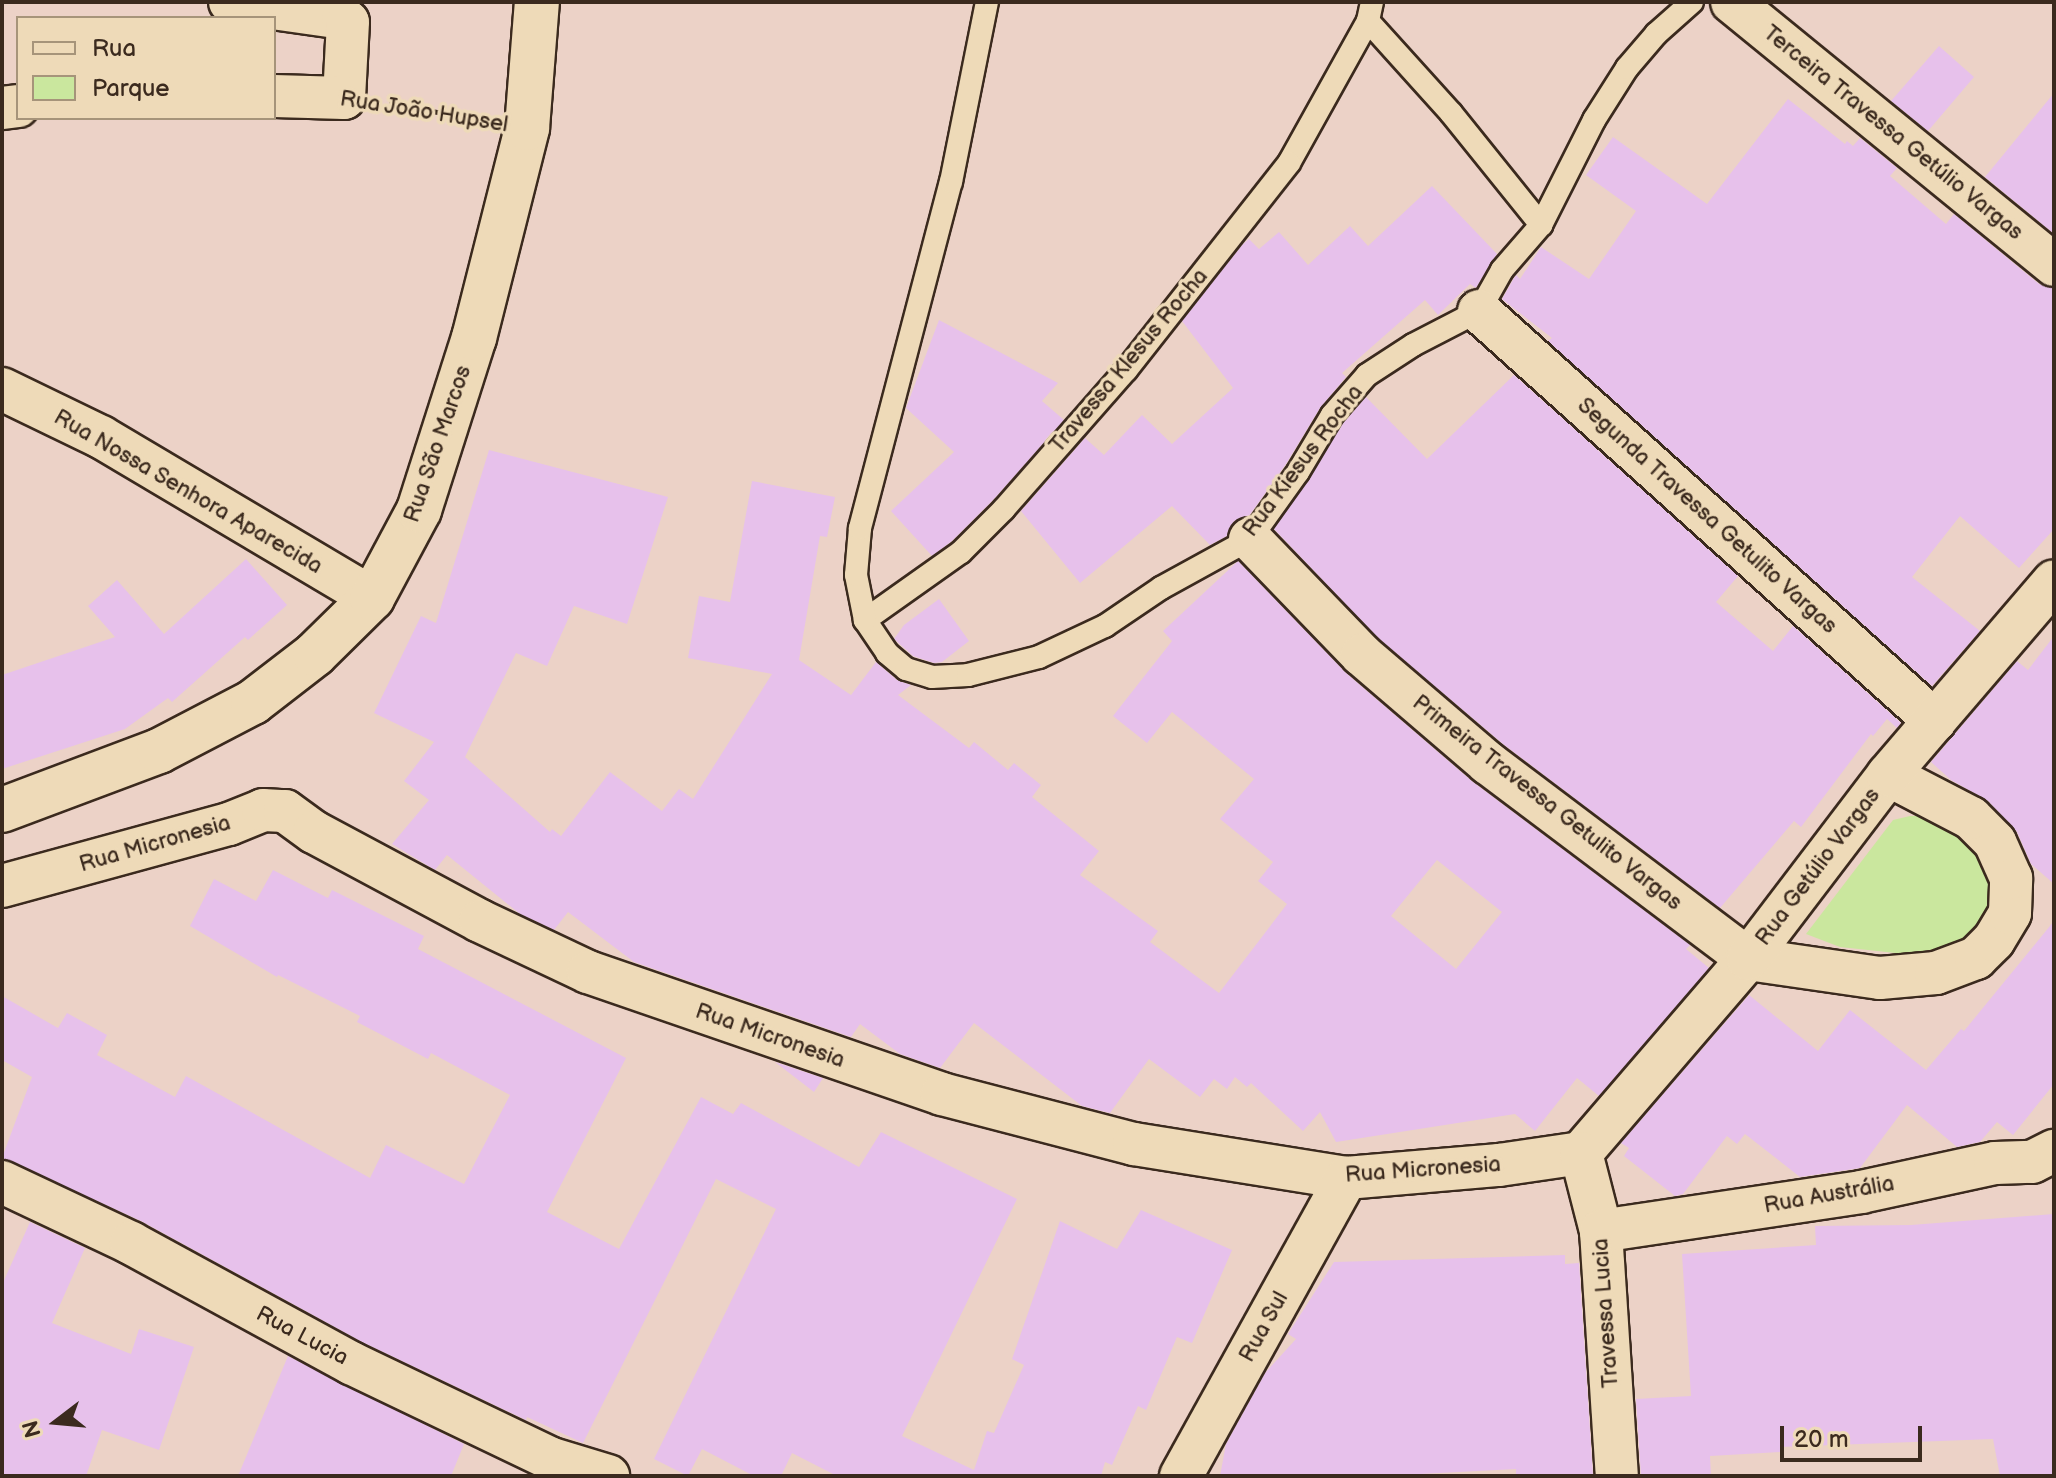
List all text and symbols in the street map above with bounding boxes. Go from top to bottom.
legend [16,16,276,120]
street label: Terceira Travessa Getúlio Vargas [1757,20,2029,246]
text: Rua [92,34,136,63]
text: Parque [92,74,170,103]
street label: Rua João Hupsel [338,86,510,138]
street label: Travessa Klesus Rocha [1044,264,1214,458]
street label: Rua São Marcos [399,362,477,526]
street label: Rua Kiesus Rocha [1237,380,1369,542]
street label: Segunda Travessa Getulito Vargas [1571,392,1843,640]
street label: Rua Nossa Senhora Aparecida [49,404,327,580]
street label: Primeira Travessa Getulito Vargas [1407,689,1687,917]
street label: Rua Getúlio Vargas [1750,783,1886,951]
street label: Rua Micronesia [76,810,234,878]
street label: Rua Micronesia [692,998,848,1074]
street label: Rua Micronesia [1344,1151,1502,1189]
street label: Rua Austrália [1762,1171,1896,1219]
street label: Travessa Lucia [1588,1237,1624,1389]
street label: Rua Sul [1234,1287,1294,1367]
street label: Rua Lucia [251,1301,353,1371]
north arrow [16,1382,96,1462]
scale bar [1784,1410,1926,1460]
text: N [17,1417,48,1440]
text: 20 m [1794,1425,1849,1454]

